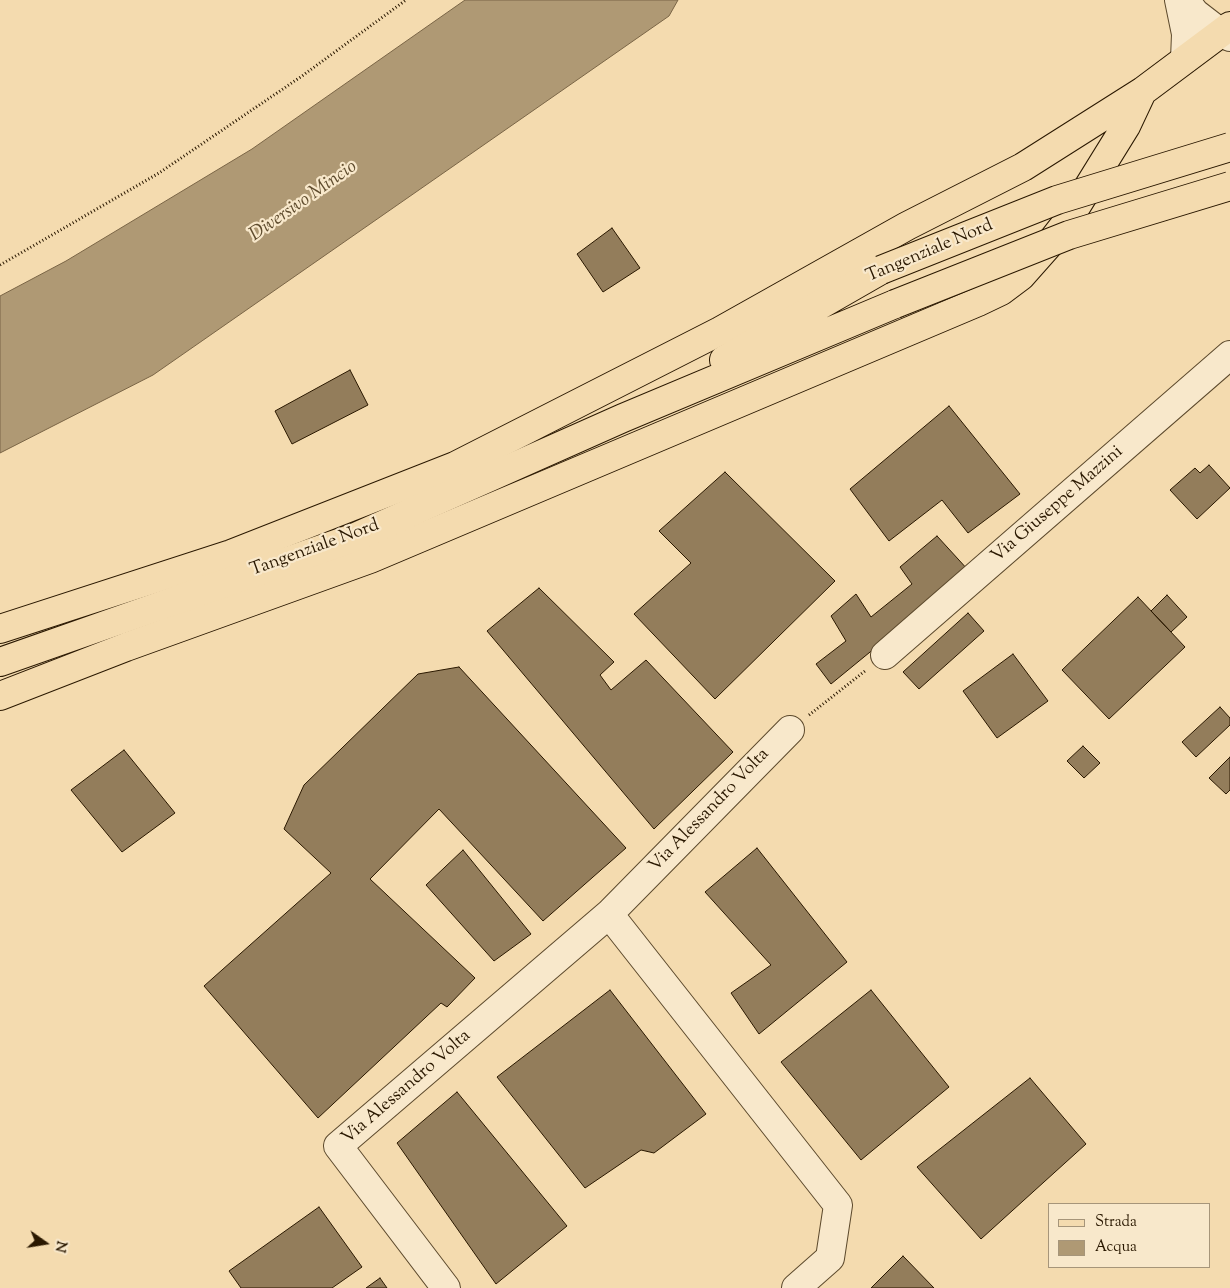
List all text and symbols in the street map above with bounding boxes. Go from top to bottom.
water label: Diversivo Mincio [246,157,362,247]
street label: Tangenziale Nord [863,216,997,288]
street label: Via Giuseppe Mazzini [988,442,1128,568]
street label: Tangenziale Nord [248,516,382,582]
street label: Via Alessandro Volta [645,745,775,877]
street label: Via Alessandro Volta [338,1026,476,1150]
legend [1048,1203,1210,1268]
text: Strada [1095,1212,1137,1233]
north arrow [20,1218,70,1268]
text: Acqua [1095,1237,1137,1258]
text: N [49,1239,71,1254]

